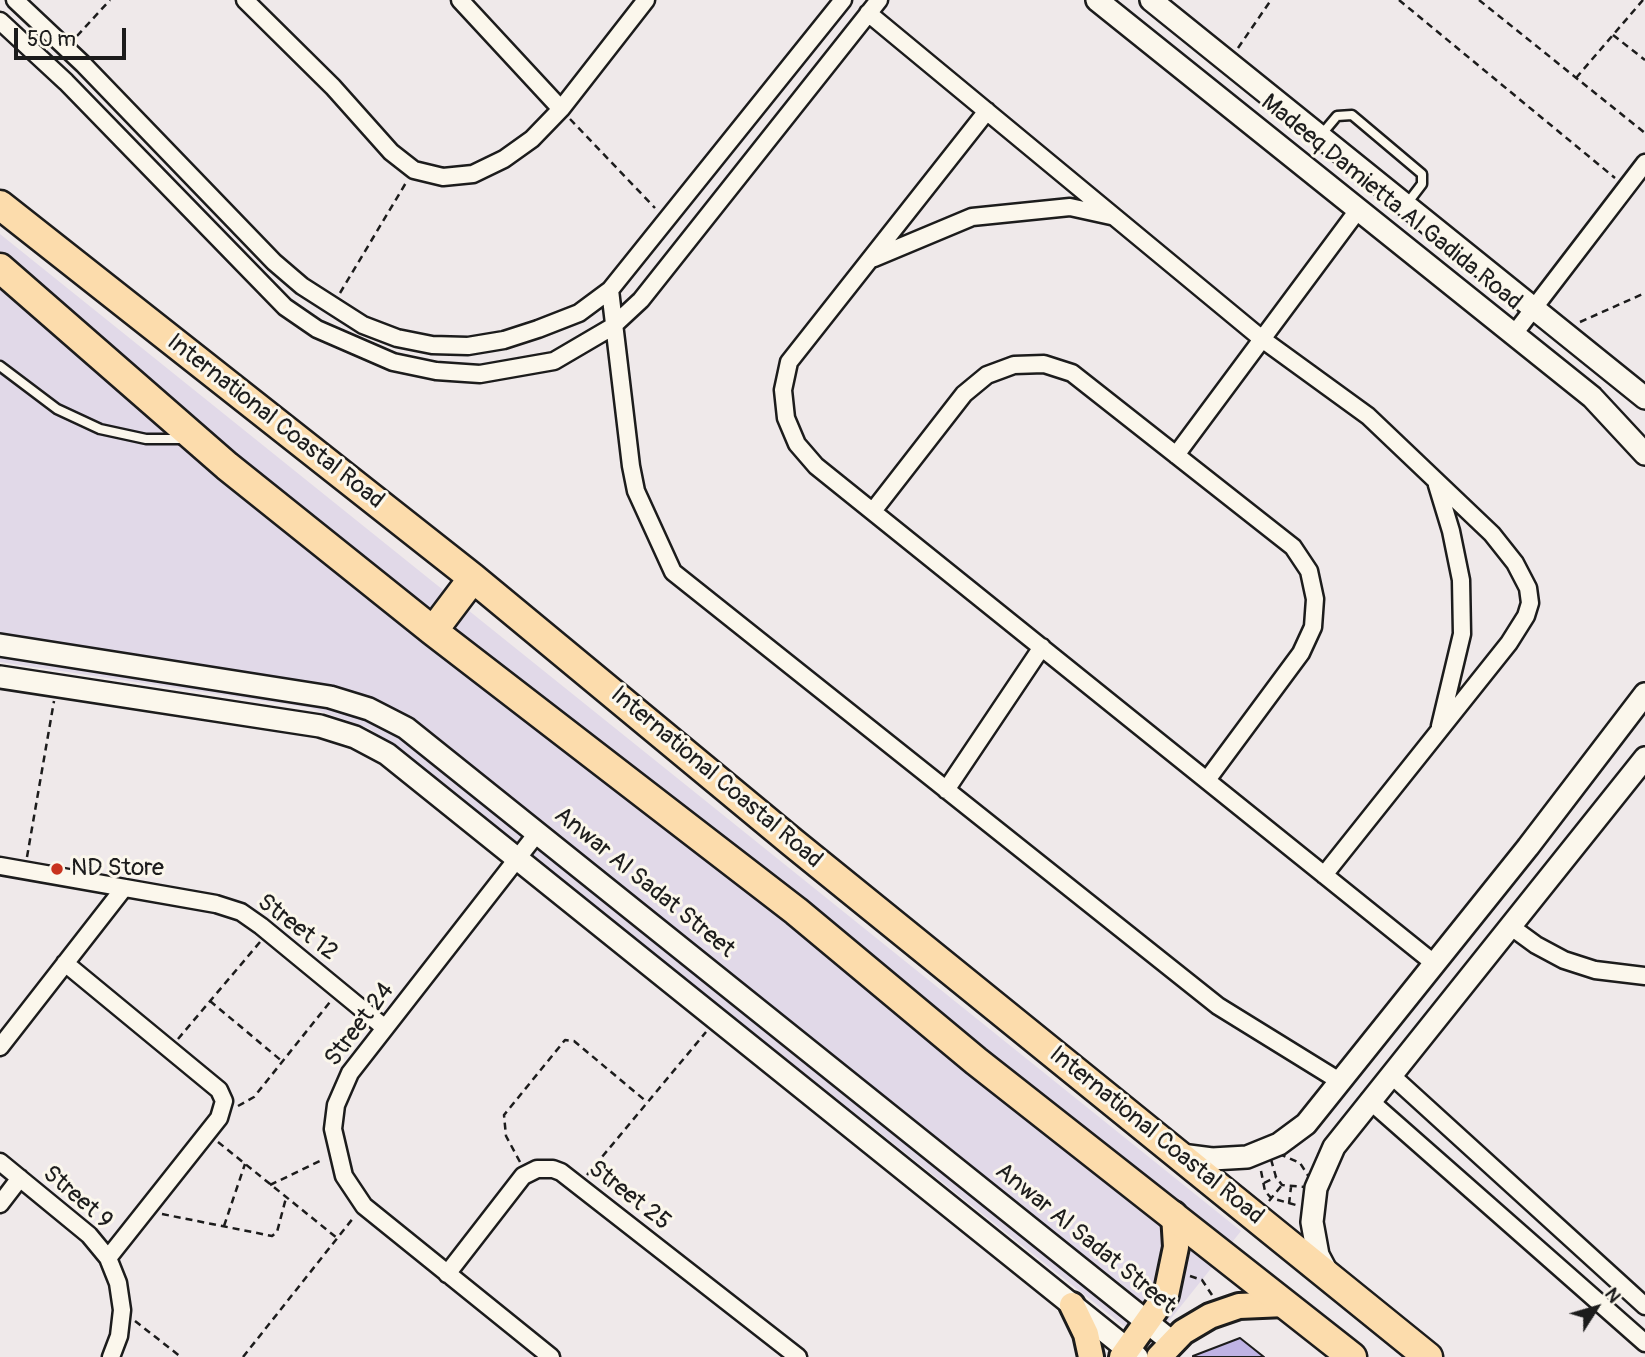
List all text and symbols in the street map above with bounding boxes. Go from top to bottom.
scale bar [18,14,130,58]
text: 50 m [27,26,76,53]
street label: Madeeq Damietta Al Gadida Road [1255,89,1527,317]
street label: International Coastal Road [161,328,389,516]
street label: International Coastal Road [604,681,828,875]
street label: Anwar Al Sadat Street [548,801,740,965]
place label: ND Store [71,855,164,883]
marker: ND Store [49,861,65,877]
street label: Street 12 [251,888,343,968]
street label: Street 24 [319,977,401,1073]
street label: International Coastal Road [1043,1041,1269,1231]
street label: Street 25 [582,1155,676,1237]
street label: Anwar Al Sadat Street [989,1157,1181,1321]
street label: Street 9 [36,1160,118,1236]
north arrow [1561,1273,1631,1343]
text: N [1599,1283,1626,1308]

